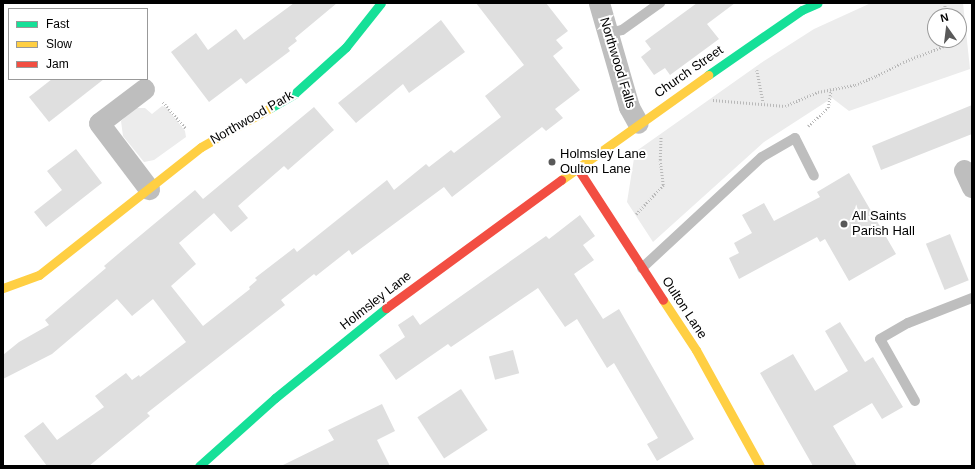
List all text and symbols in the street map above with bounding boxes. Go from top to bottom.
legend [8,8,148,80]
north arrow [927,8,967,48]
text: N [939,11,950,24]
street label: Northwood Falls [596,16,638,110]
text: Fast [46,17,69,31]
text: Slow [46,37,72,51]
street label: Church Street [652,43,726,101]
text: Jam [46,57,69,71]
street label: Northwood Park [208,88,296,148]
place label: Holmsley Lane Oulton Lane [560,147,646,178]
marker: Holmsley Lane Oulton Lane [547,157,557,167]
place label: All Saints Parish Hall [852,209,915,240]
marker: All Saints Parish Hall [839,219,849,229]
street label: Holmsley Lane [337,268,415,334]
street label: Oulton Lane [658,274,710,342]

